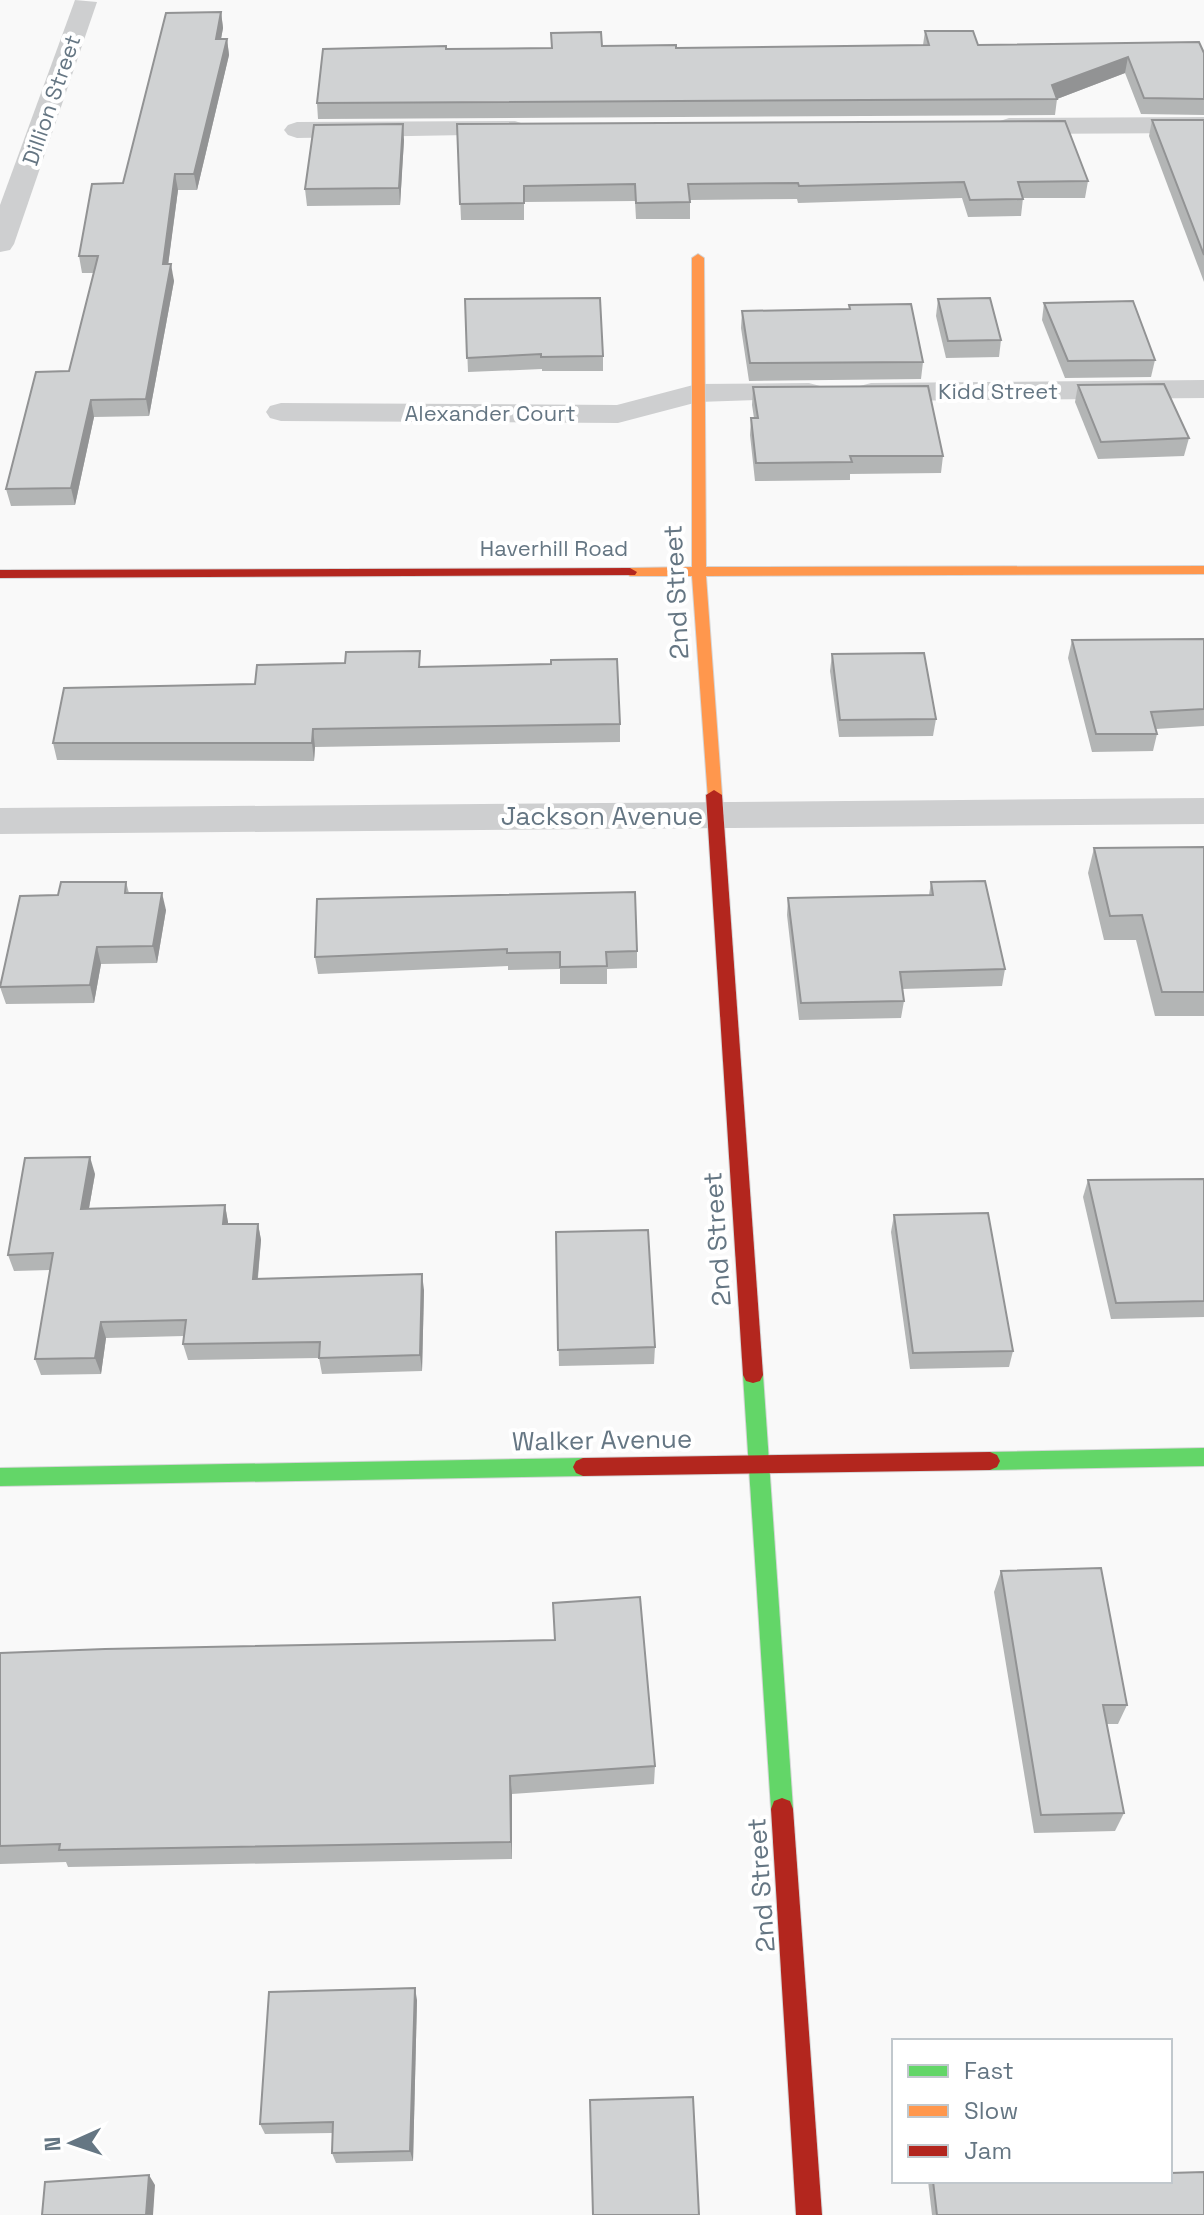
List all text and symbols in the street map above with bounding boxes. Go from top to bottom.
street label: Dillion Street [16,31,86,169]
street label: Kidd Street [938,377,1058,405]
street label: Alexander Court [404,399,576,427]
street label: 2nd Street [656,524,696,660]
street label: Haverhill Road [480,534,628,562]
street label: Jackson Avenue [501,799,703,833]
street label: 2nd Street [695,1171,739,1307]
street label: Walker Avenue [511,1421,693,1459]
street label: 2nd Street [739,1817,783,1953]
legend [892,2039,1172,2183]
text: Fast [964,2055,1014,2086]
text: Slow [964,2095,1018,2126]
north arrow [32,2103,112,2183]
text: Jam [964,2135,1012,2166]
text: N [38,2136,66,2152]

